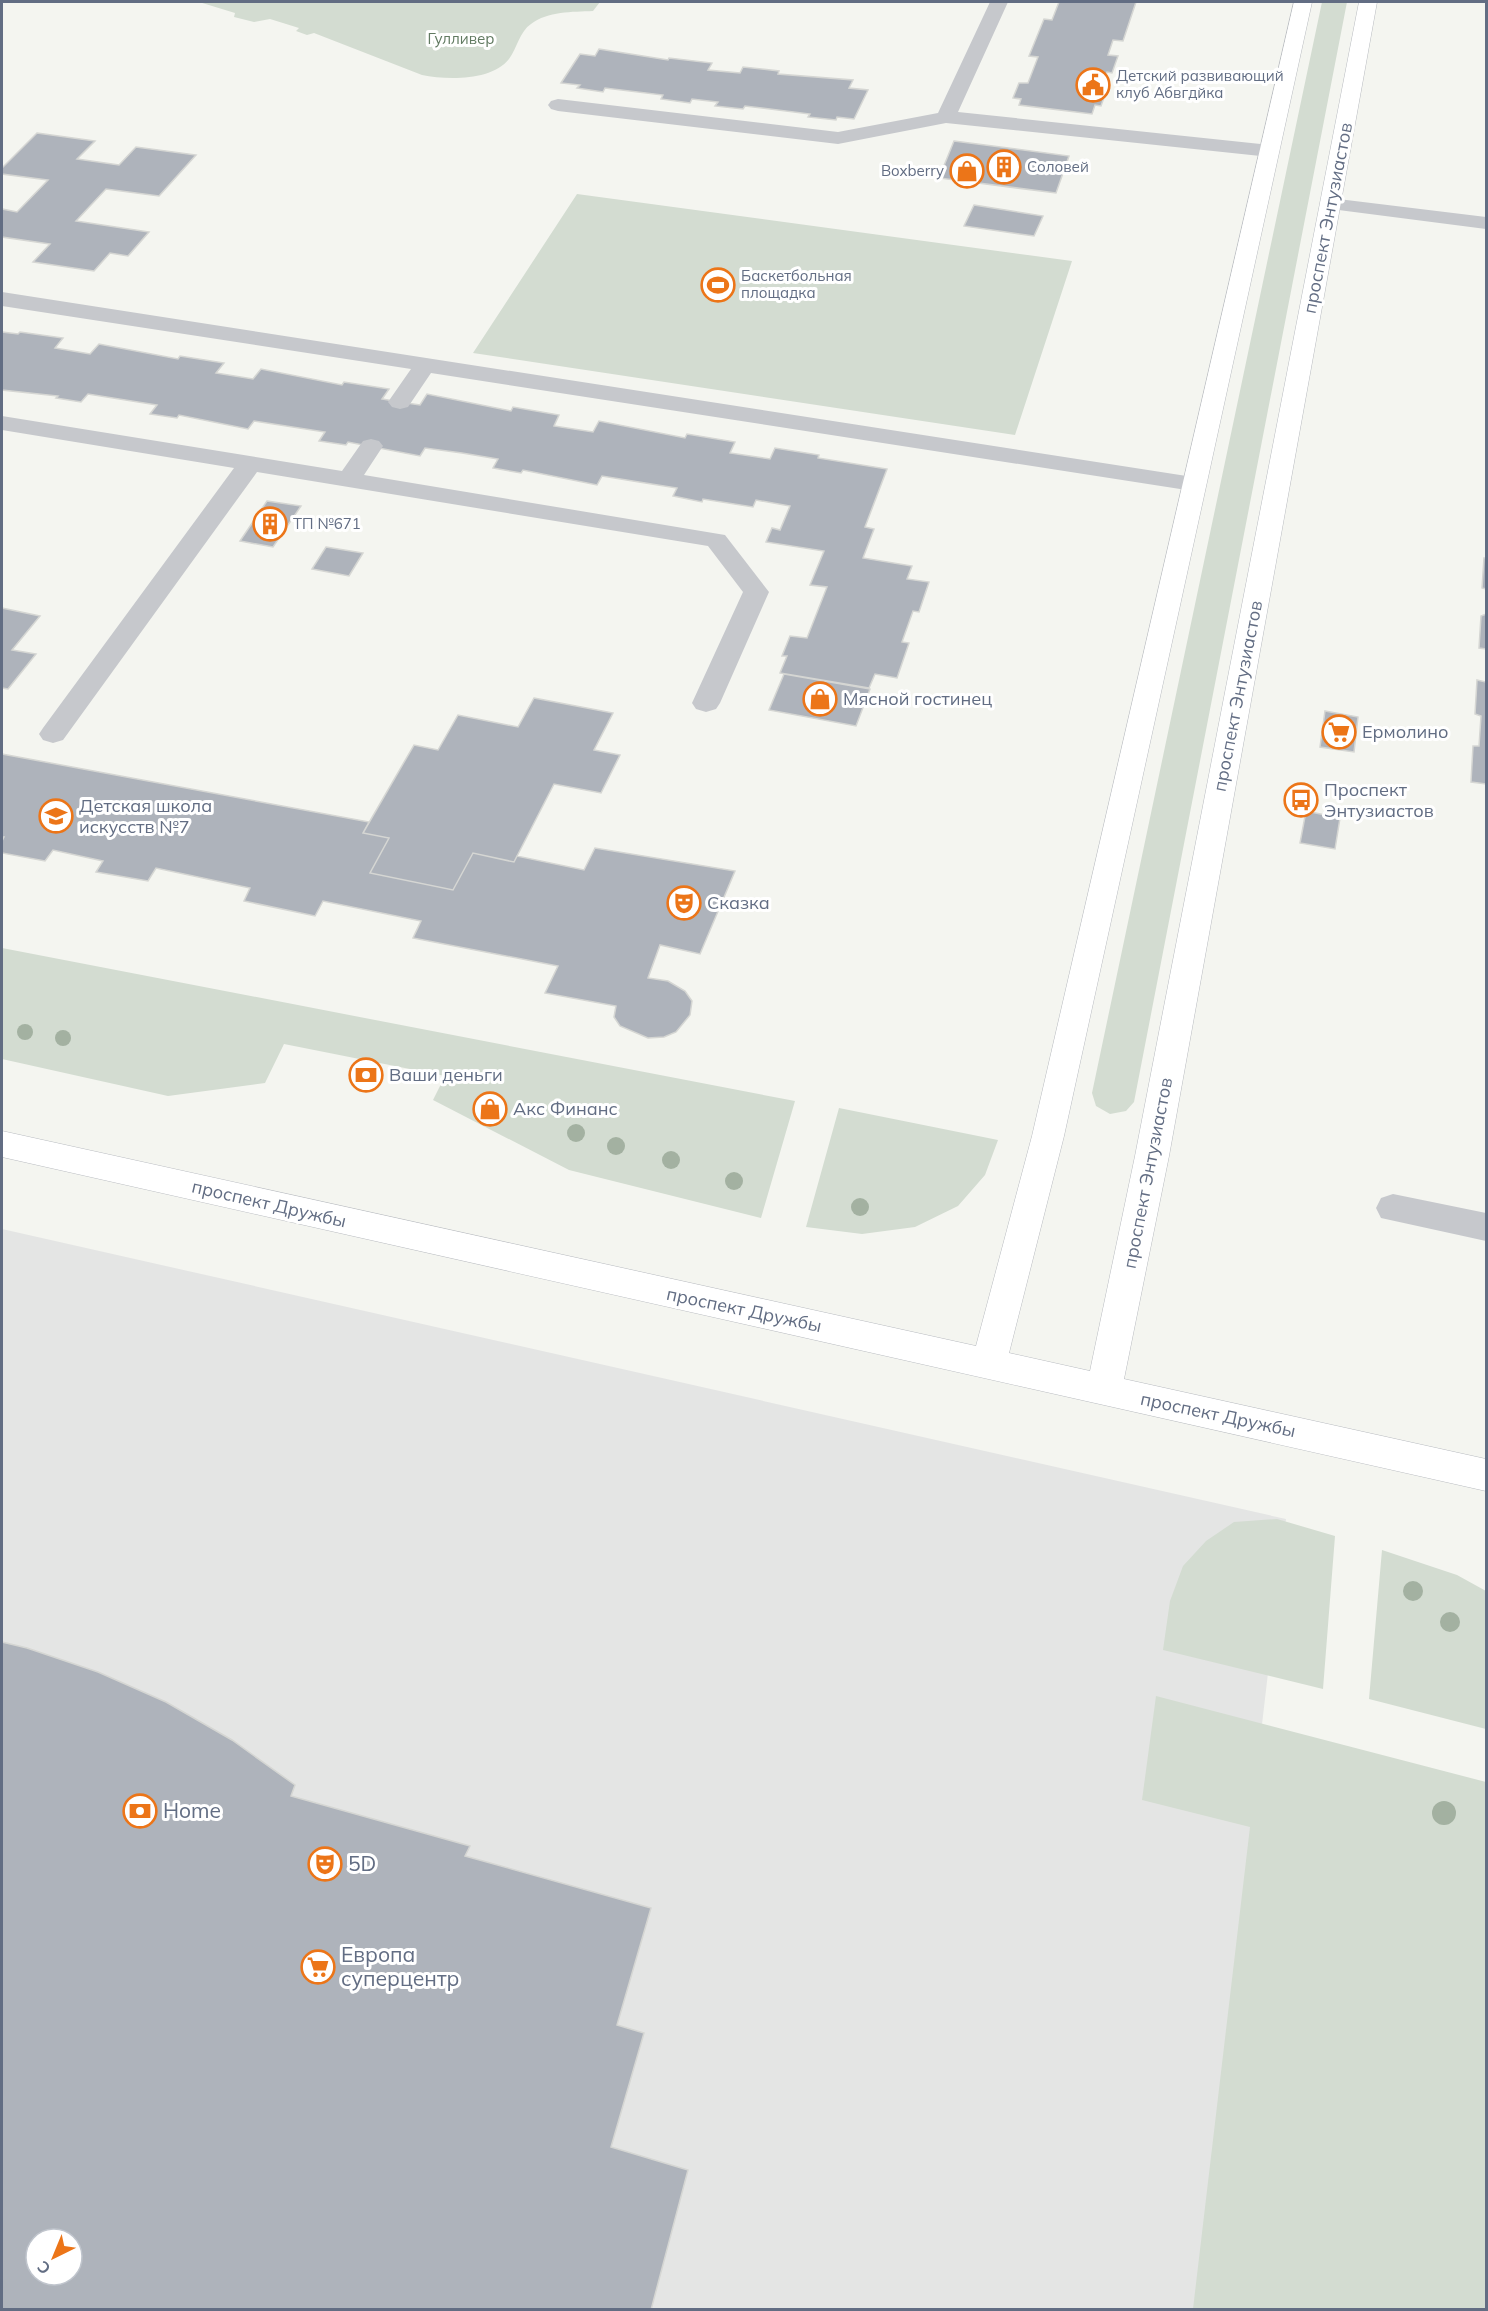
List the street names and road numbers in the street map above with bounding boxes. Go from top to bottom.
street label: проспект Энтузиастов [1298,120,1357,315]
street label: проспект Энтузиастов [1208,598,1267,793]
street label: проспект Энтузиастов [1118,1075,1177,1270]
street label: проспект Дружбы [190,1175,349,1232]
street label: проспект Дружбы [664,1282,824,1337]
street label: проспект Дружбы [1138,1387,1298,1442]

